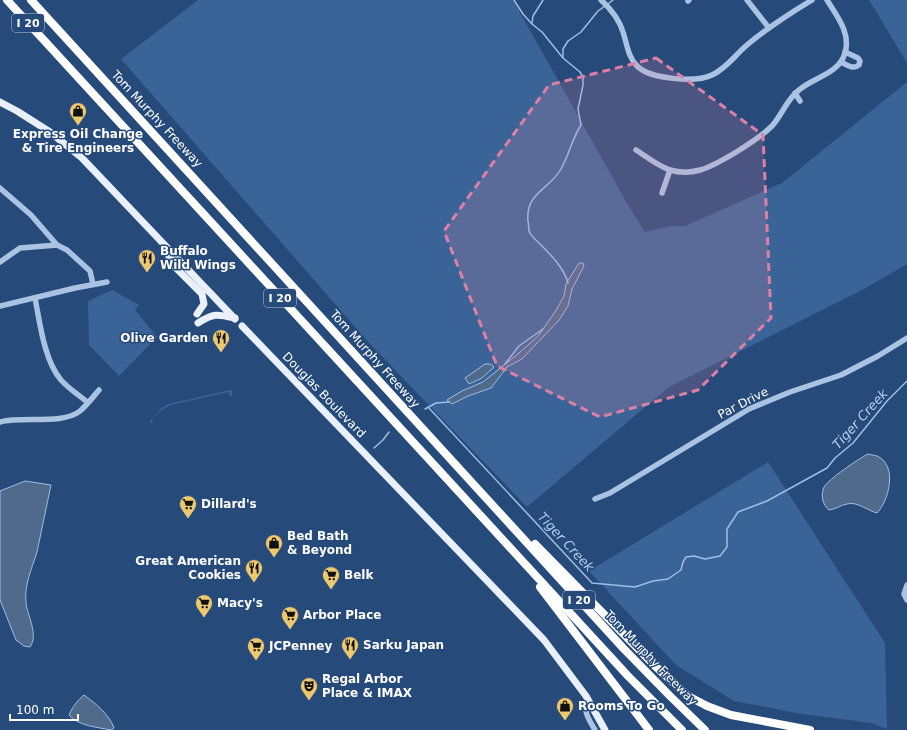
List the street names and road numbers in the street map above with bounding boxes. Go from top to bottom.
road number: I 20 [12,14,44,32]
street label: Tom Murphy Freeway [108,67,205,170]
road number: I 20 [264,289,296,307]
street label: Tom Murphy Freeway [327,306,423,411]
street label: Douglas Boulevard [280,349,368,441]
street label: Par Drive [715,384,771,422]
road number: I 20 [563,591,595,609]
street label: Tom Murphy Freeway [601,607,700,709]

